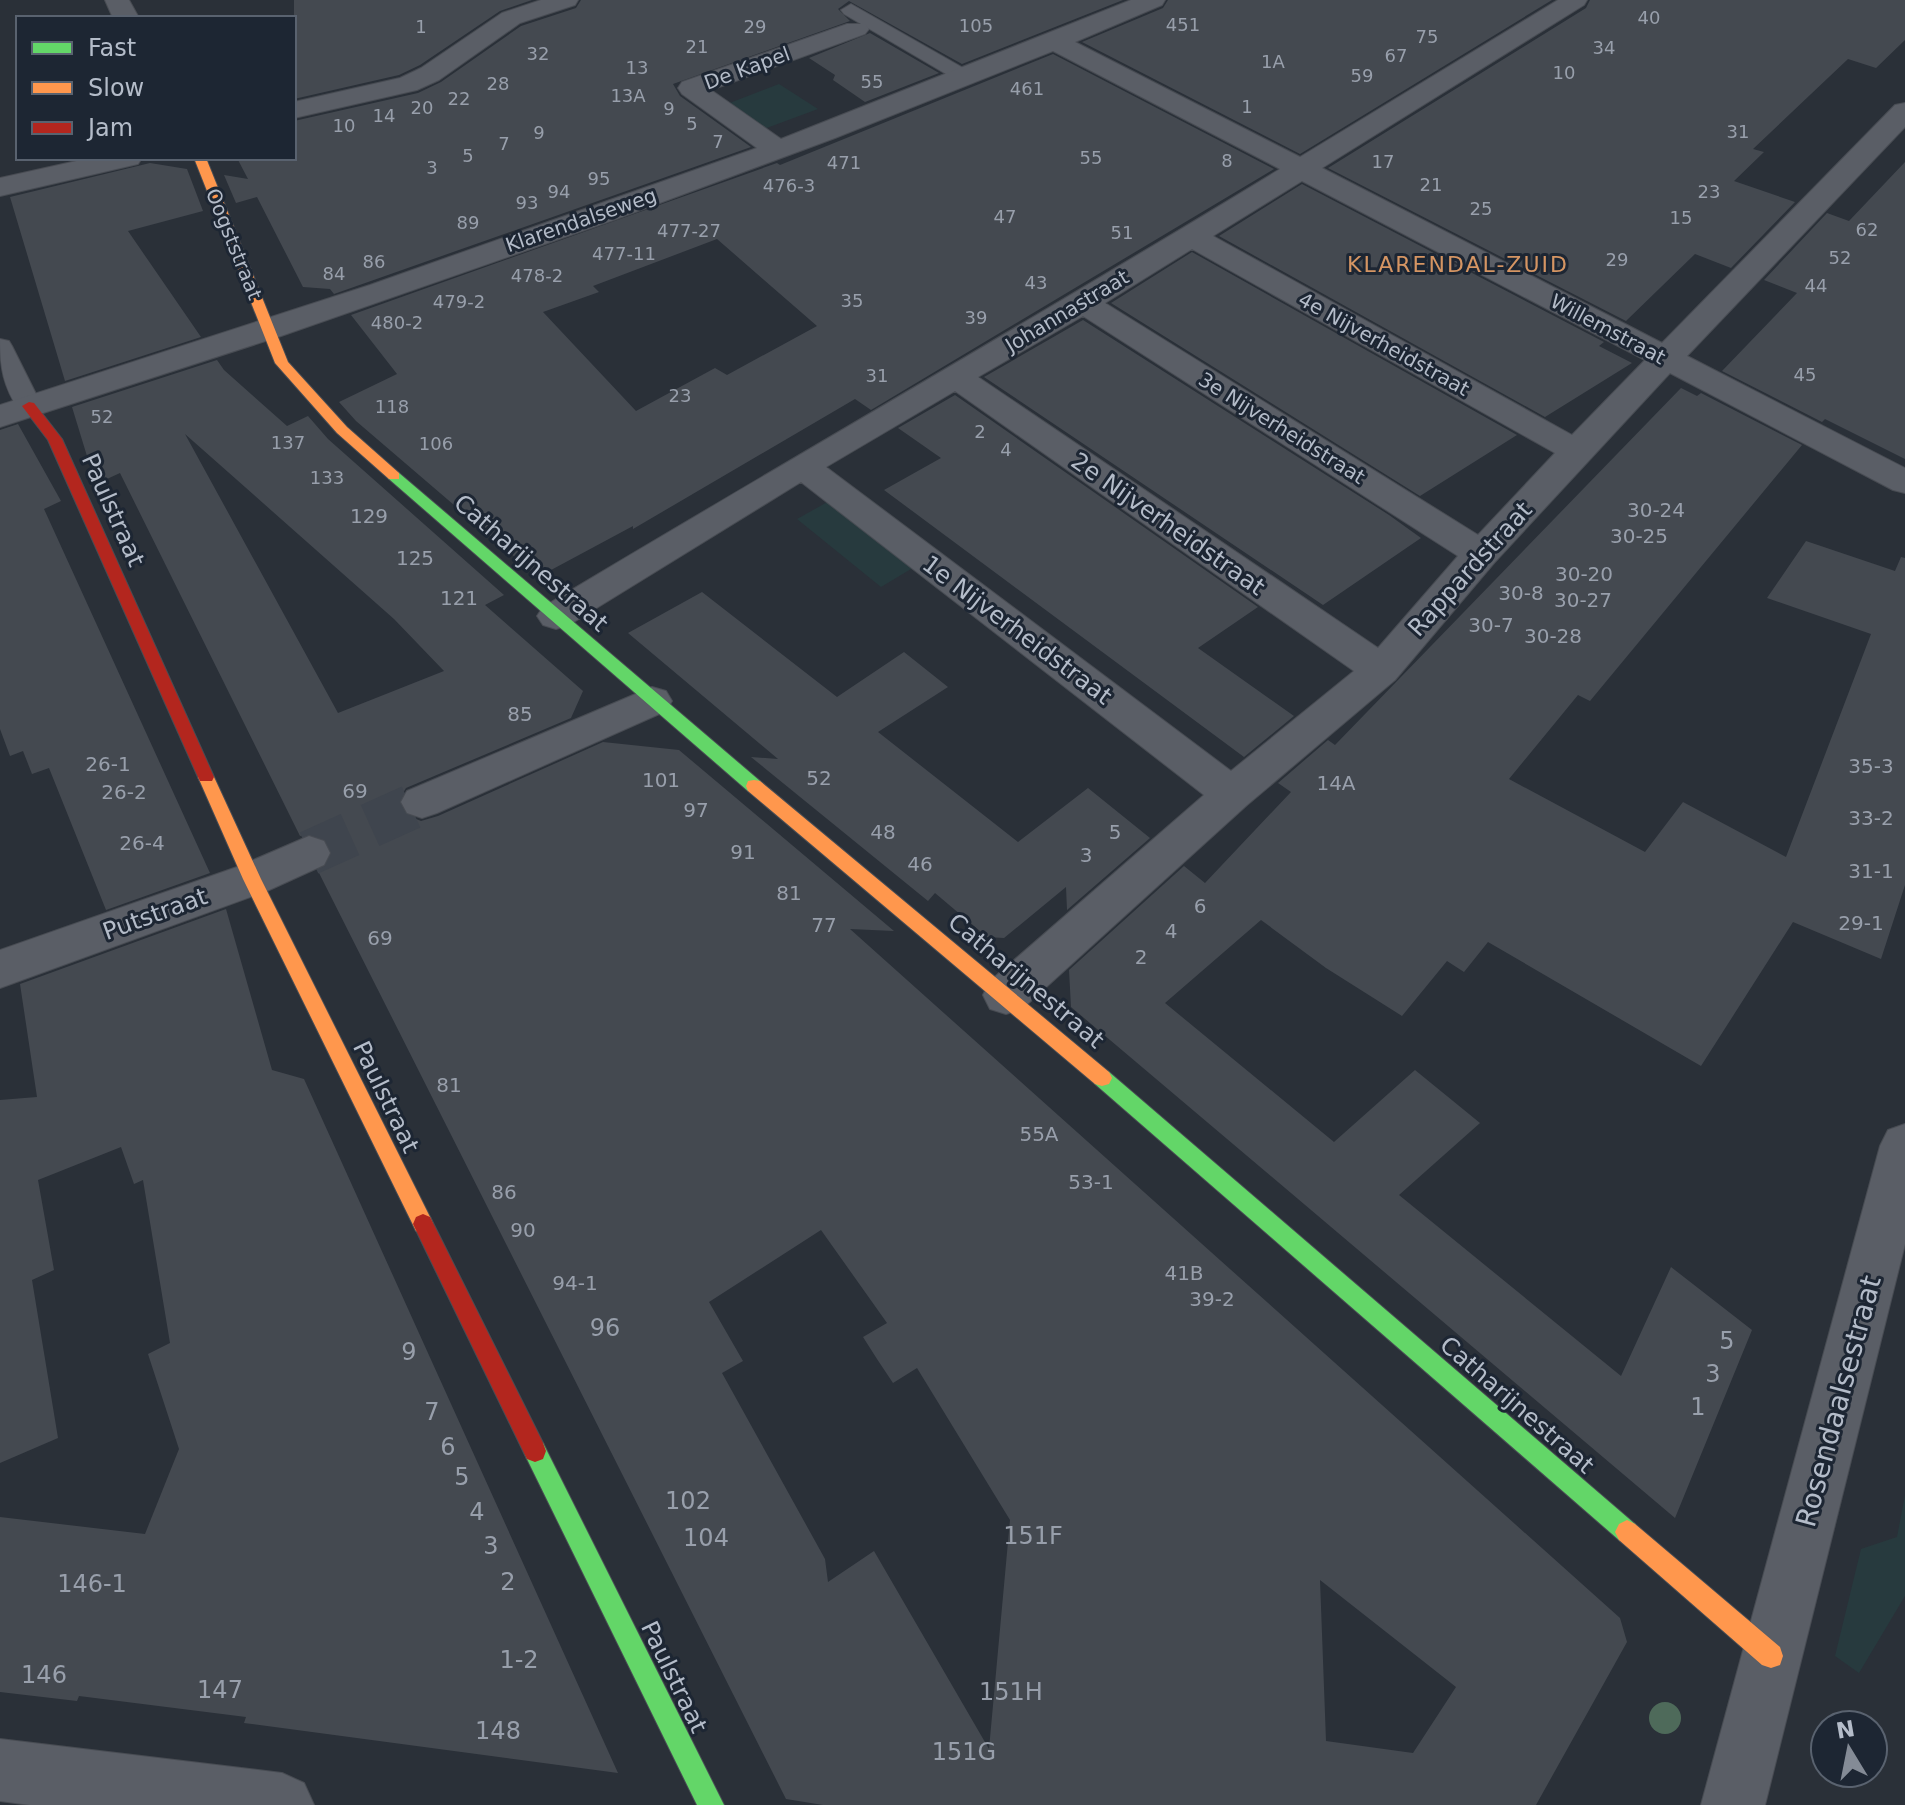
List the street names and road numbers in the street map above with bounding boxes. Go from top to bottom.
street label: De Kapel [701,41,793,95]
street label: Klarendalseweg [502,183,660,257]
street label: Oogststraat [201,185,267,303]
street label: Johannastraat [999,265,1133,358]
street label: 4e Nijverheidstraat [1294,287,1474,401]
street label: Willemstraat [1546,289,1670,369]
street label: 3e Nijverheidstraat [1194,367,1370,489]
street label: 2e Nijverheidstraat [1066,447,1270,601]
street label: Paulstraat [76,449,150,571]
street label: Catharijnestraat [448,489,614,637]
street label: Rappardstraat [1402,496,1538,642]
street label: 1e Nijverheidstraat [917,550,1117,710]
street label: Putstraat [99,882,211,946]
street label: Catharijnestraat [942,908,1110,1054]
street label: Paulstraat [347,1037,425,1157]
street label: Rosendaalsestraat [1789,1272,1888,1530]
street label: Catharijnestraat [1434,1331,1600,1479]
street label: Paulstraat [635,1617,713,1737]

